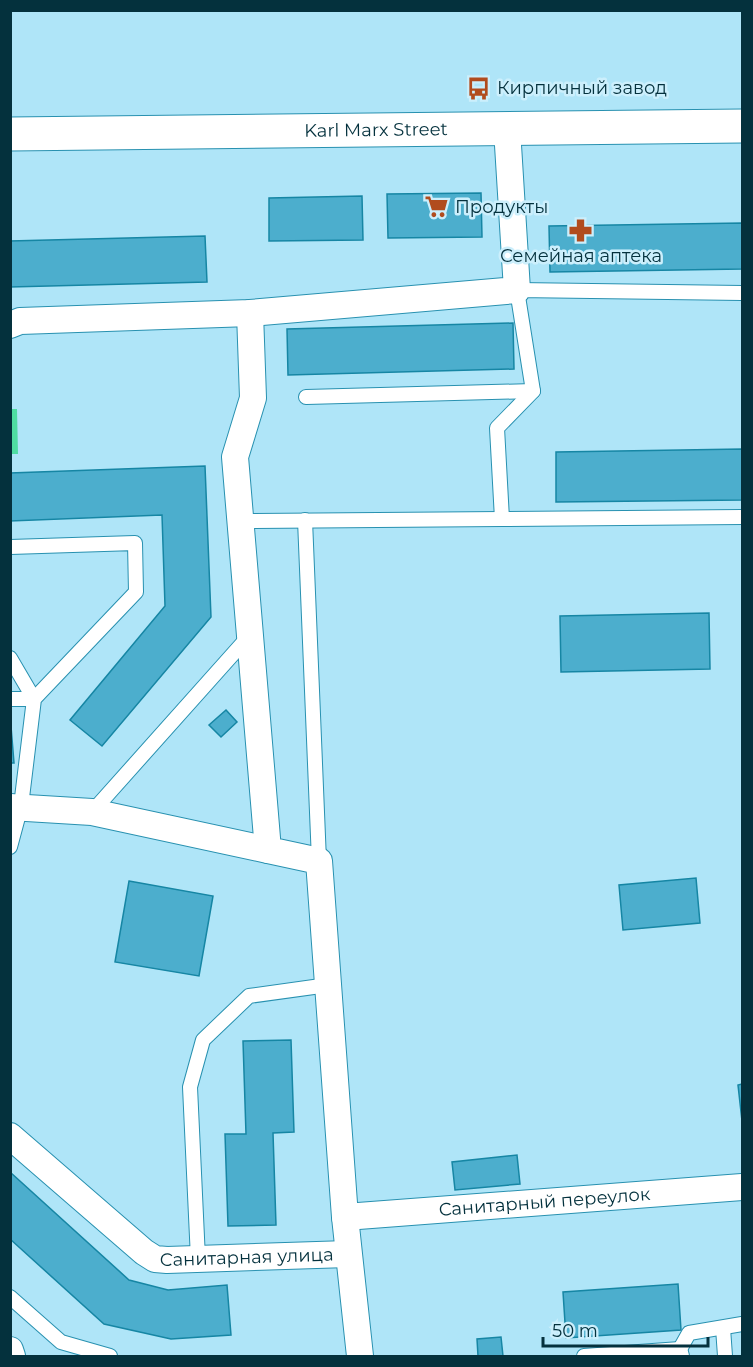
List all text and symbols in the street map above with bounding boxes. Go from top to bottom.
bus stop icon: Кирпичный завод [466,75,492,101]
place label: Кирпичный завод [497,77,667,99]
street label: Karl Marx Street [304,118,448,142]
supermarket icon: Продукты [424,194,450,220]
place label: Продукты [455,196,548,218]
pharmacy icon: Семейная аптека [568,217,594,243]
place label: Семейная аптека [500,245,662,267]
street label: Санитарный переулок [438,1183,652,1221]
street label: Санитарная улица [159,1243,334,1271]
scale bar [543,1310,708,1348]
text: 50 m [552,1320,598,1342]

